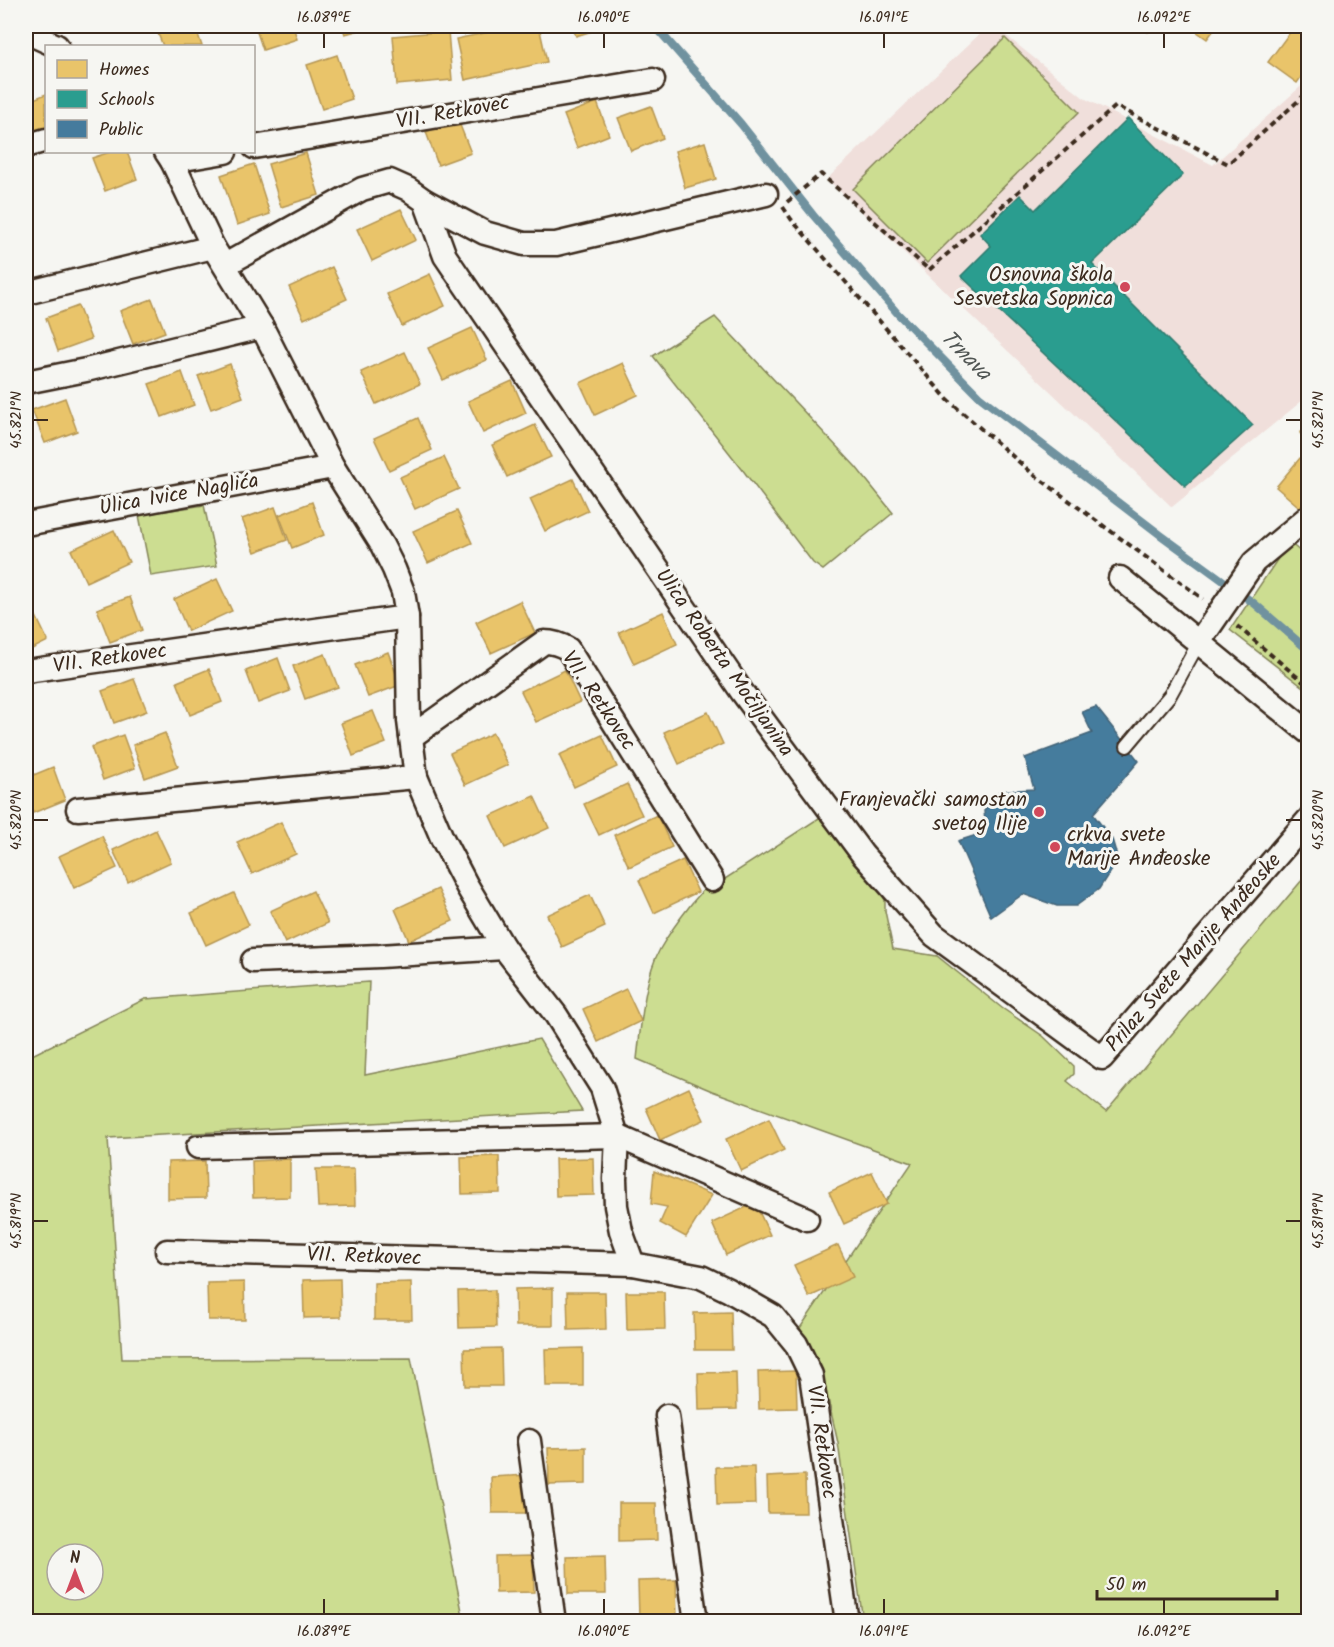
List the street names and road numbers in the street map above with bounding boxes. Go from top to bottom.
street label: VII. Retkovec [394,87,512,139]
street label: Ulica Ivice Naglića [97,465,261,525]
street label: Ulica Roberta Močiljanina [646,562,802,764]
street label: VII. Retkovec [51,635,169,683]
street label: VII. Retkovec [552,644,644,758]
street label: Prilaz Svete Marije Anđeoske [1098,846,1290,1060]
street label: VII. Retkovec [306,1239,422,1275]
street label: VII. Retkovec [797,1383,845,1501]

